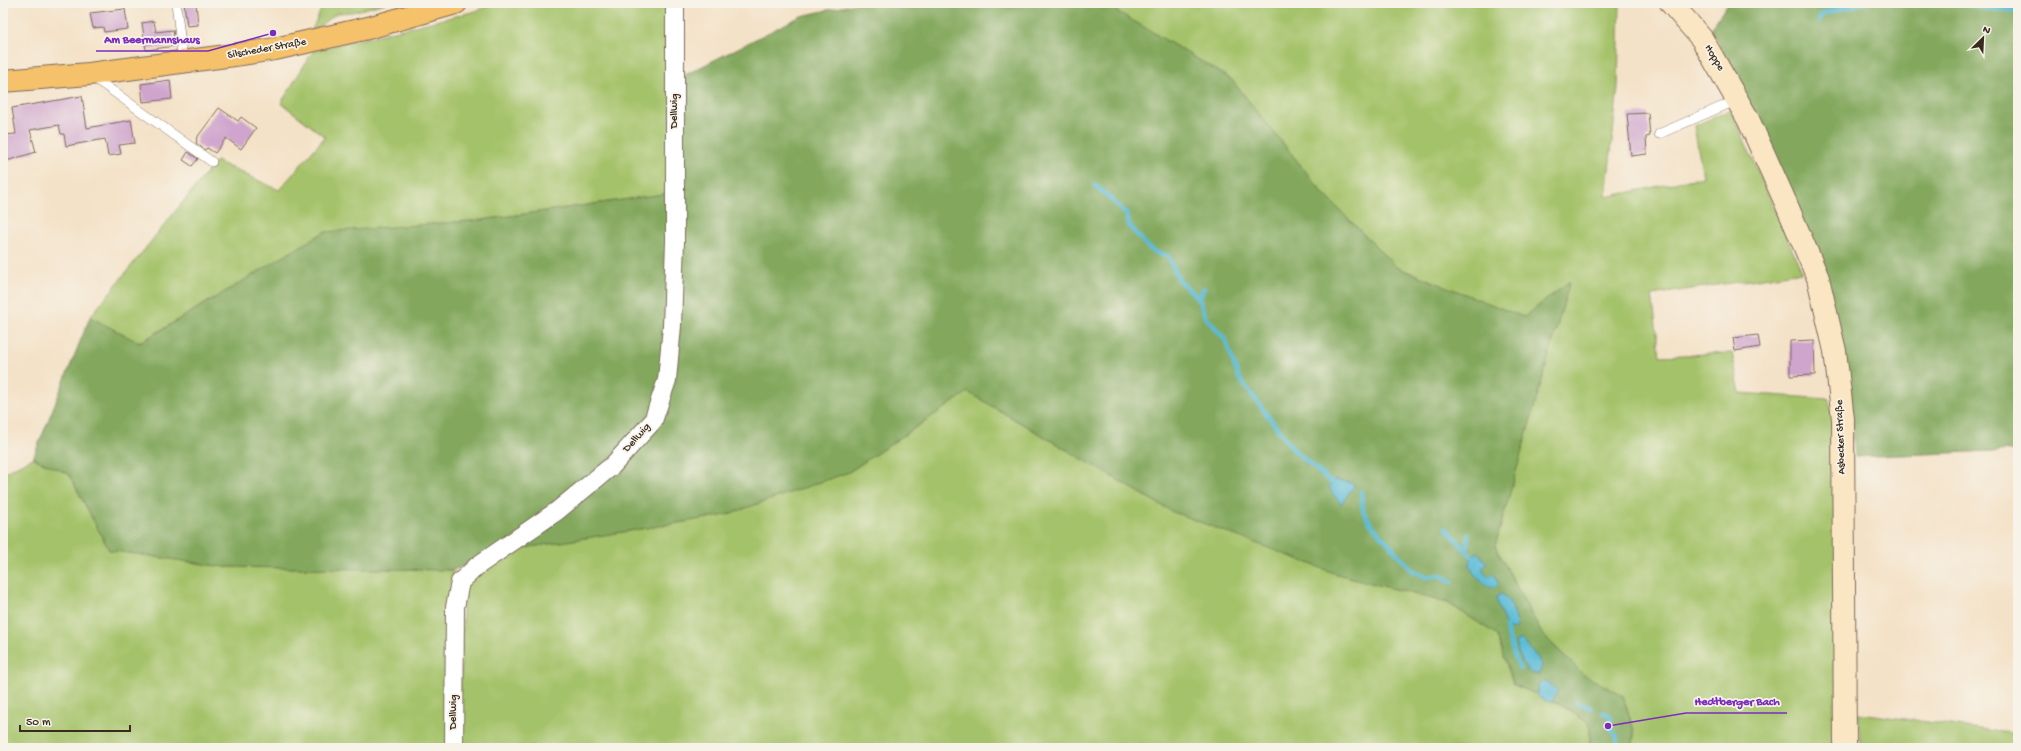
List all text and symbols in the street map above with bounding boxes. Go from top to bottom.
north arrow [1963,18,2003,58]
text: N [1981,24,1992,38]
callout: Am Beermannshaus [96,27,208,51]
text: Am Beermannshaus [103,34,200,48]
street label: Silscheder Straße [227,36,308,62]
street label: Hoppe [1702,43,1727,74]
street label: Dellwig [669,94,681,129]
street label: Asbecker Straße [1834,399,1848,475]
street label: Dellwig [620,421,653,456]
callout: Hedtberger Bach [1686,689,1787,713]
street label: Dellwig [448,695,460,730]
text: Hedtberger Bach [1694,696,1780,710]
scale bar [20,707,130,733]
text: 50 m [26,716,51,730]

